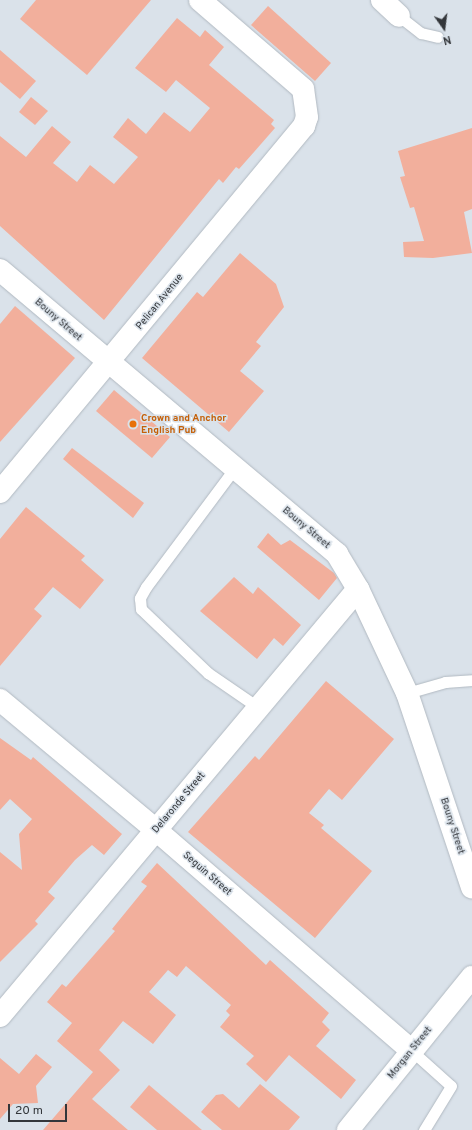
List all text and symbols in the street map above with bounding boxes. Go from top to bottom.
north arrow [424,8,464,48]
text: N [441,32,452,47]
street label: Pelican Avenue [134,272,186,332]
street label: Bouny Street [32,296,84,344]
place label: Crown and Anchor English Pub [141,412,227,436]
marker: Crown and Anchor English Pub [128,419,138,429]
street label: Bouny Street [280,505,332,551]
street label: Delaronde Street [150,770,208,836]
street label: Bouny Street [437,796,467,856]
street label: Seguin Street [180,850,234,898]
street label: Morgan Street [385,1024,435,1082]
scale bar [10,1096,69,1122]
text: 20 m [15,1103,43,1119]

